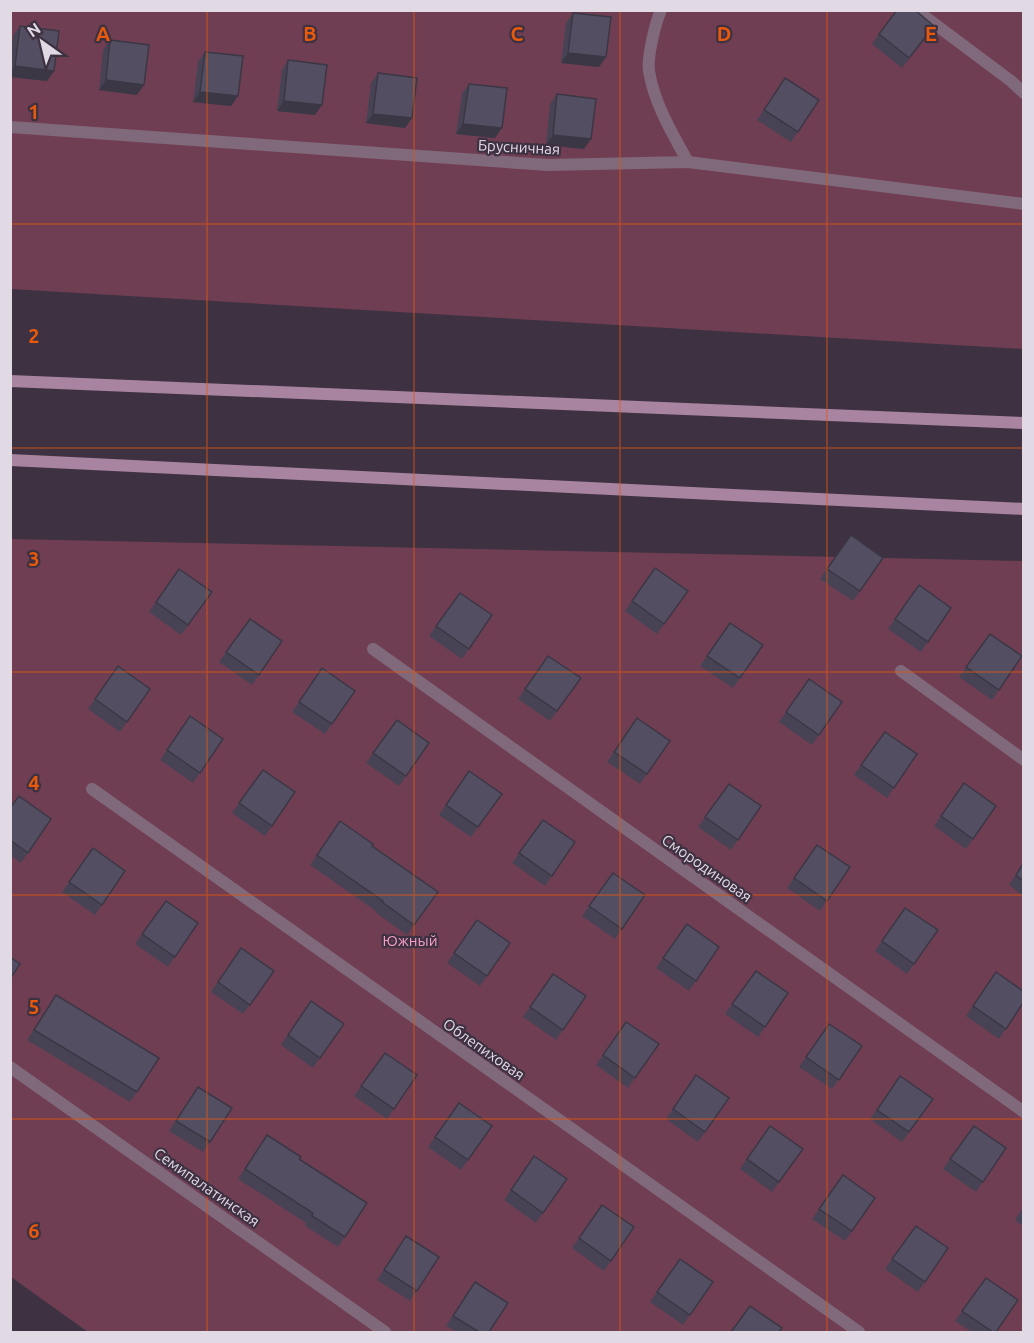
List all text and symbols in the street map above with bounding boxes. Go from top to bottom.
north arrow [12,12,72,72]
text: N [24,19,44,40]
text: A [96,22,110,45]
text: B [303,22,317,45]
text: C [511,22,524,45]
text: D [717,22,731,45]
text: E [925,22,937,45]
text: 1 [28,100,40,123]
street label: Брусничная [477,136,561,158]
text: 2 [28,324,40,347]
text: 3 [28,547,40,570]
text: 4 [28,771,40,794]
street label: Смородиновая [659,831,755,905]
park label: Южный [382,932,438,949]
text: 5 [28,995,40,1018]
street label: Облепиховая [440,1015,528,1083]
street label: Семипалатинская [151,1144,263,1230]
text: 6 [28,1219,40,1242]

